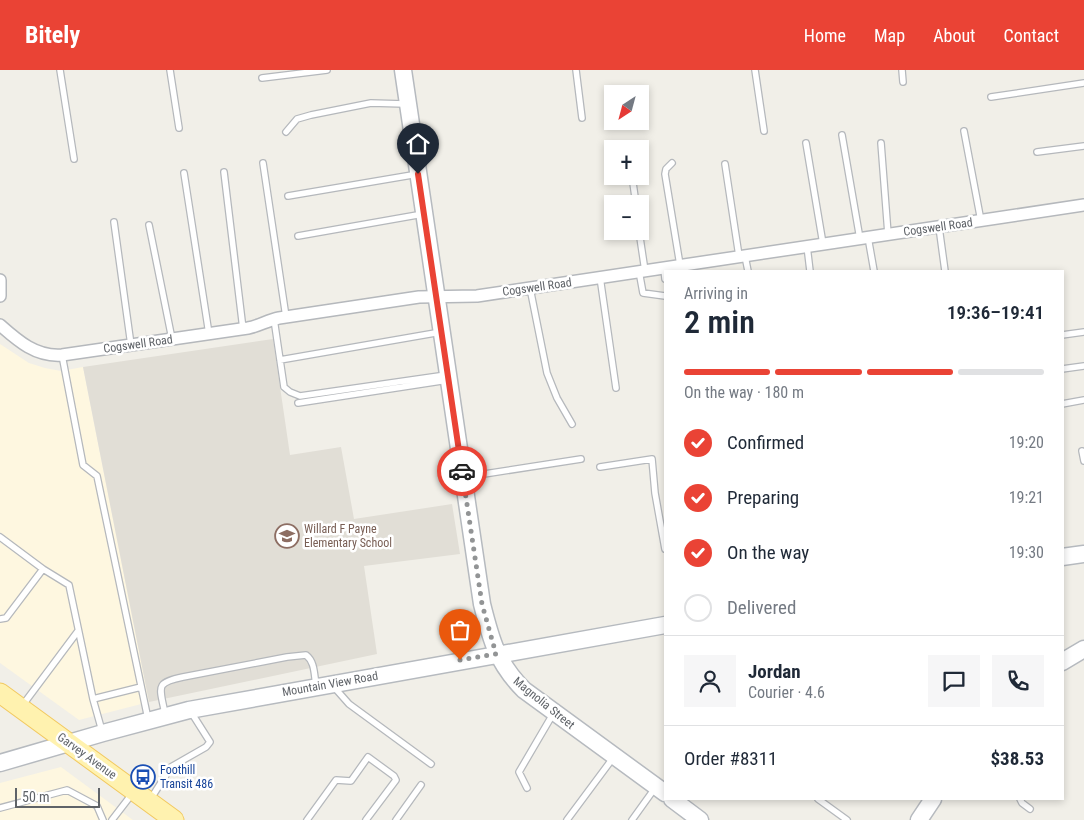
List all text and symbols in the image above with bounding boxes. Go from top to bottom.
text: Bitely [25,21,80,49]
text: Home [804,25,846,46]
text: Map [874,25,905,46]
text: About [933,25,975,46]
text: Contact [1003,25,1059,46]
north arrow [604,85,649,130]
map controls [604,85,649,240]
pin [397,123,439,174]
icon: home [404,130,432,158]
button: + [604,140,649,185]
button: − [604,195,649,240]
street label: Cogswell Road [902,215,974,239]
street label: Cogswell Road [501,275,573,299]
text: Arriving in [684,284,748,303]
text: 19:36–19:41 [947,301,1044,324]
text: 2 min [684,303,755,341]
street label: Cogswell Road [102,332,174,356]
text: On the way · 180 m [684,383,804,402]
icon: check [684,429,712,457]
text: Confirmed [727,431,804,454]
text: 19:20 [1009,433,1044,452]
courier [437,446,487,496]
icon: car [448,457,476,485]
icon: check [684,484,712,512]
text: Preparing [727,486,799,509]
text: 19:21 [1009,488,1044,507]
place label: Willard F Payne Elementary School [304,522,392,550]
school or university icon: Willard F Payne Elementary School [274,523,300,549]
icon: check [684,539,712,567]
text: On the way [727,541,809,564]
text: 19:30 [1009,543,1044,562]
text: Delivered [727,596,796,619]
pin [439,609,481,660]
icon: bag [446,616,474,644]
button: person [684,655,736,707]
button: chat [928,655,980,707]
button: phone [992,655,1044,707]
text: Jordan [748,660,801,683]
street label: Mountain View Road [281,669,379,699]
street label: Magnolia Street [511,674,578,732]
text: Courier · 4.6 [748,683,825,702]
street label: Garvey Avenue [55,730,120,782]
text: Order #8311 [684,747,777,770]
text: $38.53 [990,747,1044,770]
place label: Foothill Transit 486 [160,763,213,791]
bus stop icon: Foothill Transit 486 [130,764,156,790]
scale bar [15,785,100,808]
text: 50 m [22,789,50,805]

